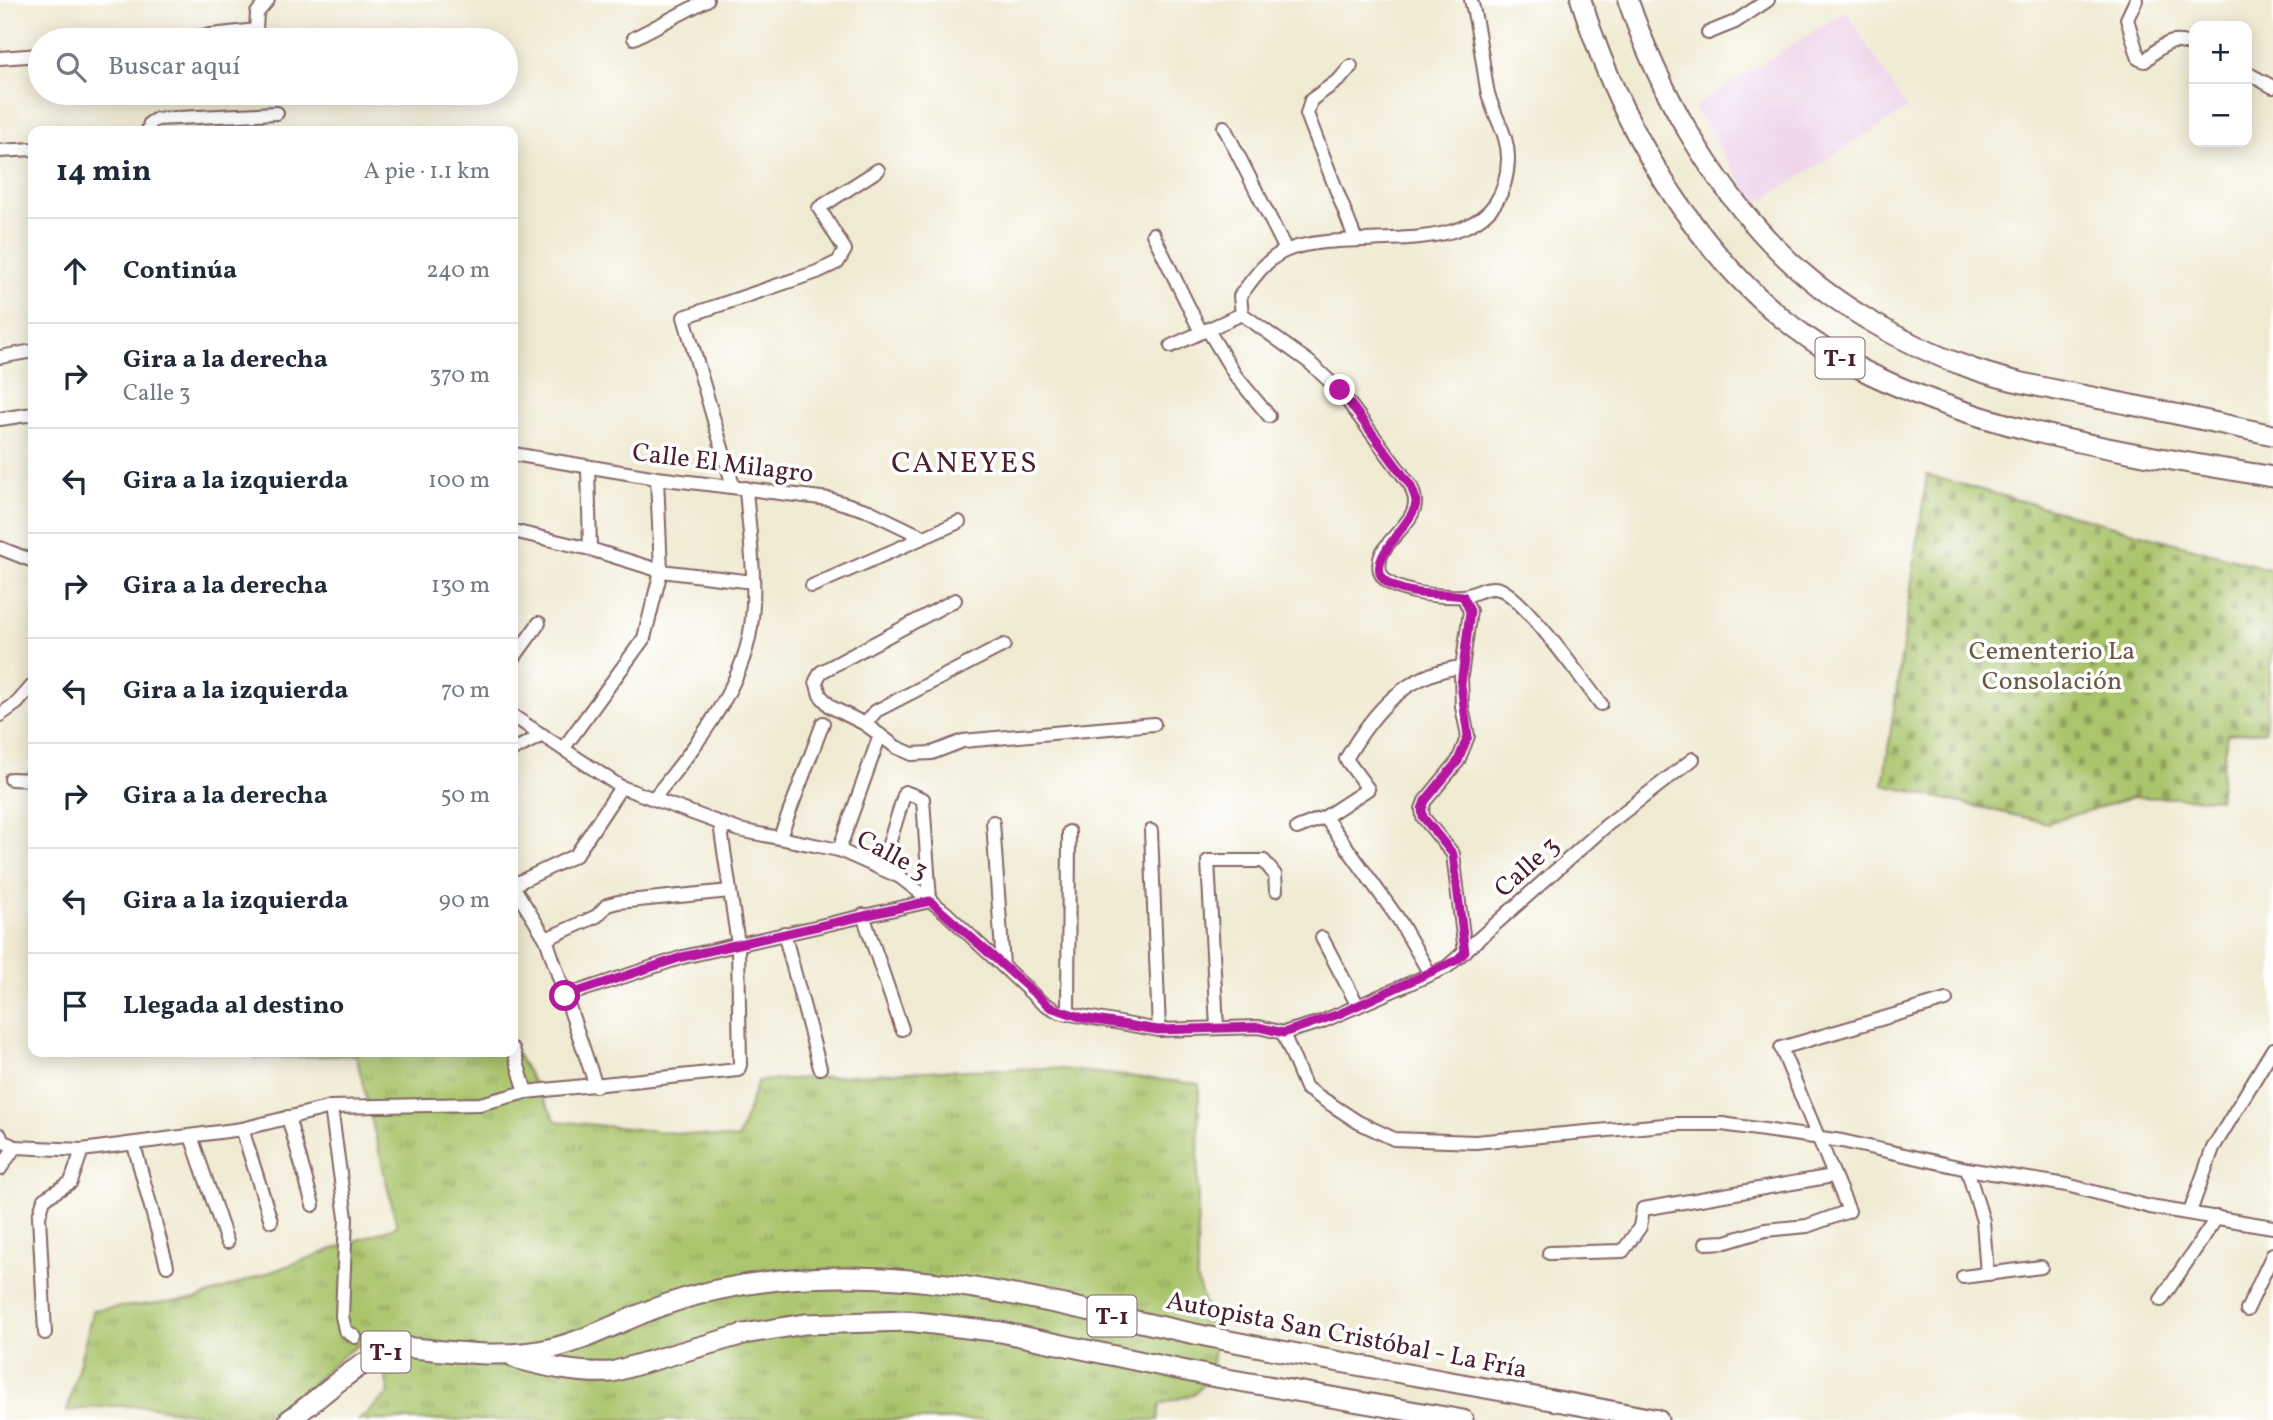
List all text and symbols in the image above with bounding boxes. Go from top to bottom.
map controls [2189,21,2252,147]
button: + [2189,21,2252,84]
search box [28,28,518,105]
icon: search [52,48,90,86]
text: Buscar aquí [108,49,240,85]
button: − [2189,84,2252,147]
text: 14 min [56,151,152,193]
text: A pie · 1.1 km [364,156,490,188]
icon: ahead [56,252,94,290]
text: Continúa [123,253,237,289]
text: 240 m [426,255,490,287]
road number: T-1 [1815,338,1864,379]
text: Gira a la derecha [123,342,328,378]
icon: right [56,357,94,395]
text: 370 m [429,360,490,392]
route end [1324,374,1355,405]
text: Calle 3 [123,378,191,410]
street label: Calle El Milagro [630,435,815,493]
district label: CANEYES [891,443,1039,485]
icon: left [56,462,94,500]
text: Gira a la izquierda [123,463,348,499]
text: 100 m [428,465,490,497]
icon: right [56,567,94,605]
text: Gira a la derecha [123,568,328,604]
text: 130 m [431,570,490,602]
park label: Cementerio La Consolación [1969,634,2135,700]
icon: left [56,672,94,710]
text: Gira a la izquierda [123,673,348,709]
text: 70 m [441,675,490,707]
icon: right [56,777,94,815]
text: Gira a la derecha [123,778,328,814]
text: 50 m [441,780,490,812]
street label: Calle 3 [850,822,934,890]
street label: Calle 3 [1487,829,1568,906]
icon: left [56,882,94,920]
text: Gira a la izquierda [123,883,348,919]
text: 90 m [439,885,490,917]
route start [549,980,580,1011]
icon: arrive [56,987,94,1025]
text: Llegada al destino [123,988,344,1024]
street label: Autopista San Cristóbal - La Fría [1163,1283,1530,1389]
road number: T-1 [1088,1296,1136,1336]
road number: T-1 [362,1332,410,1372]

